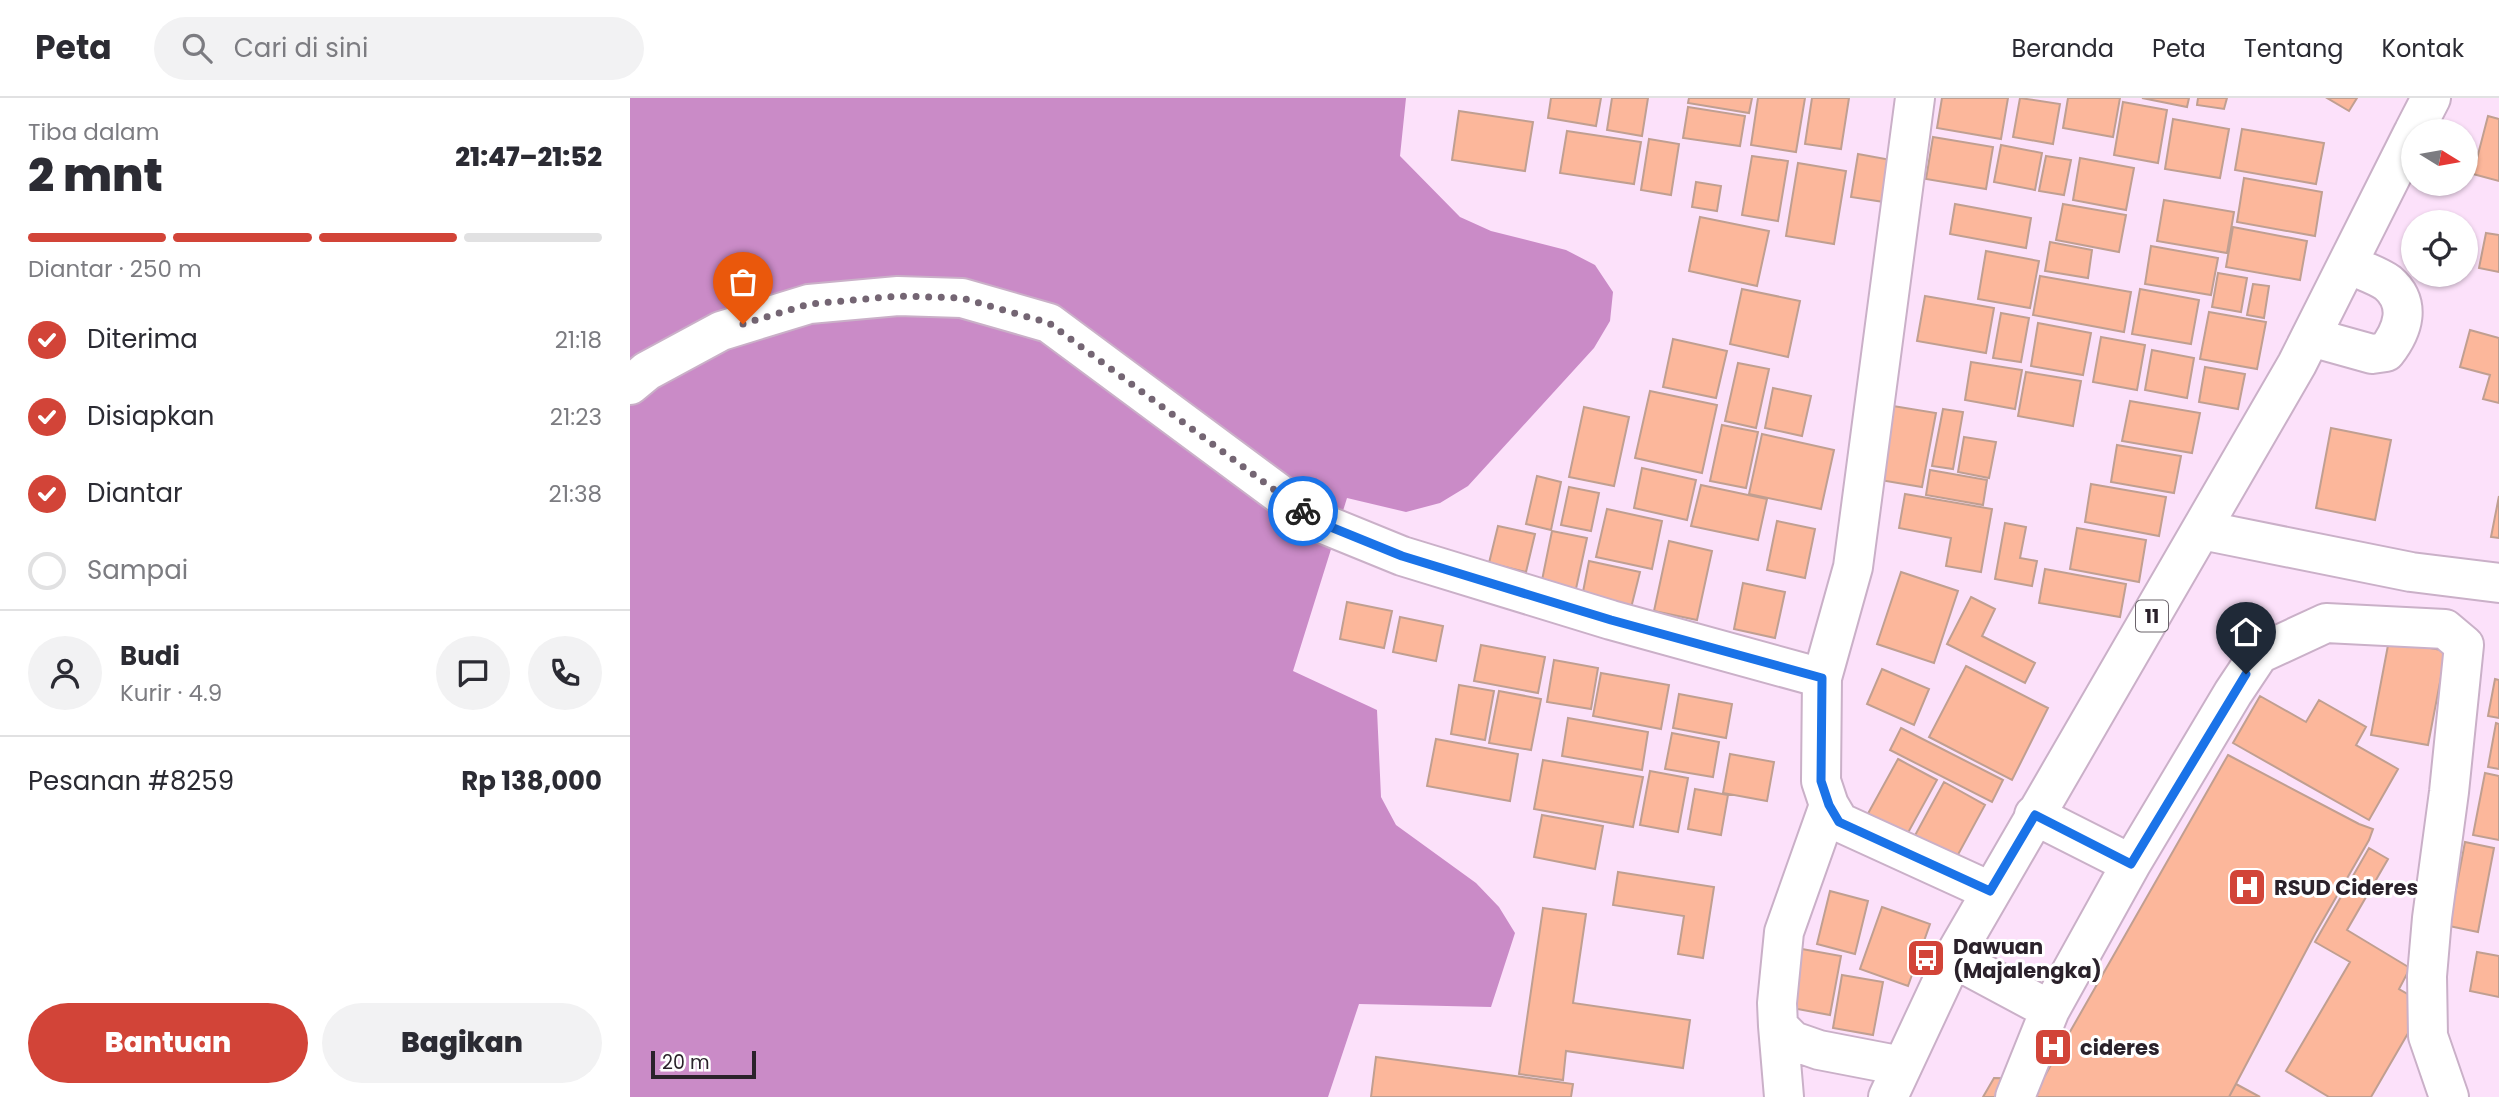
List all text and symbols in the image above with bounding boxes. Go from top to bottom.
search box [154,17,644,80]
text: Peta [35,24,112,71]
icon: search [178,29,216,67]
text: Cari di sini [234,30,368,66]
text: Beranda [2011,32,2114,65]
text: Peta [2152,32,2206,65]
text: Tentang [2244,32,2344,65]
text: Kontak [2382,32,2464,65]
text: Tiba dalam [28,116,159,148]
north arrow [2401,119,2478,196]
map controls [2401,119,2478,287]
text: 21:47–21:52 [455,139,602,175]
text: 2 mnt [28,143,163,207]
button: locate [2401,210,2478,287]
pin [713,252,773,324]
text: Diantar · 250 m [28,253,202,285]
icon: bag [724,263,762,301]
icon: check [28,321,66,359]
text: Diterima [87,321,198,357]
text: 21:18 [555,324,602,356]
icon: check [28,398,66,436]
text: Disiapkan [87,398,215,434]
text: 21:23 [550,401,602,433]
icon: check [28,475,66,513]
text: Diantar [87,475,183,511]
courier [1268,476,1338,546]
text: 21:38 [548,478,602,510]
icon: bike [1284,492,1322,530]
text: Sampai [87,552,188,588]
road number: 11 [2136,601,2168,632]
pin [2216,602,2276,674]
icon: home [2227,613,2265,651]
button: person [28,636,102,710]
button: chat [436,636,510,710]
button: phone [528,636,602,710]
text: Budi [120,638,180,674]
text: Kurir · 4.9 [120,677,222,709]
text: Pesanan #8259 [28,763,234,799]
text: Rp 138,000 [461,763,602,799]
hospital icon: RSUD Cideres [2226,866,2268,908]
place label: RSUD Cideres [2274,873,2418,902]
place label: Dawuan (Majalengka) [1953,932,2102,985]
bus stop icon: Dawuan (Majalengka) [1905,937,1947,979]
button: Bantuan [28,1003,308,1083]
button: Bagikan [322,1003,602,1083]
hospital icon: cideres [2032,1026,2074,1068]
place label: cideres [2080,1033,2160,1062]
scale bar [651,1048,756,1080]
text: 20 m [662,1049,710,1076]

